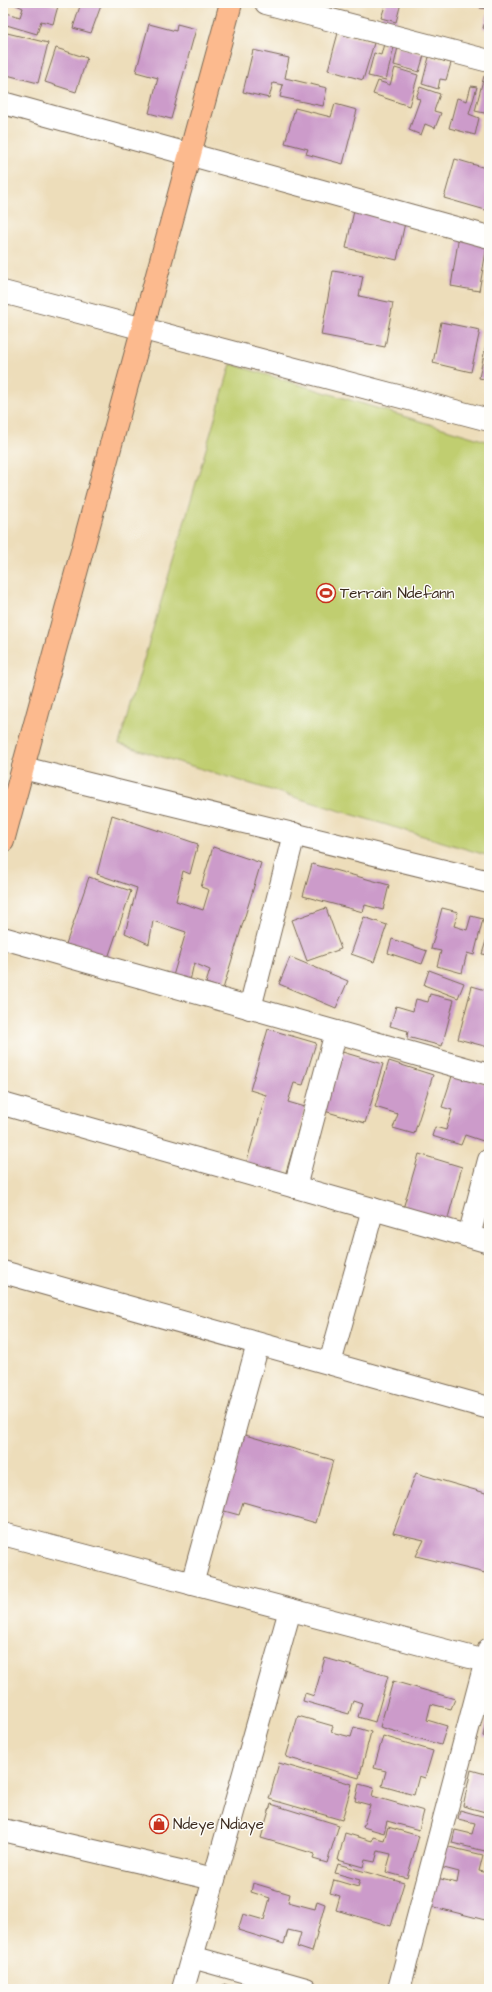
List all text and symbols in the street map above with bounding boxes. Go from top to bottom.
sports icon: Terrain Ndefann [315,582,337,604]
place label: Terrain Ndefann [340,583,455,604]
shop icon: Ndeye Ndiaye [148,1813,170,1835]
place label: Ndeye Ndiaye [173,1814,264,1836]

